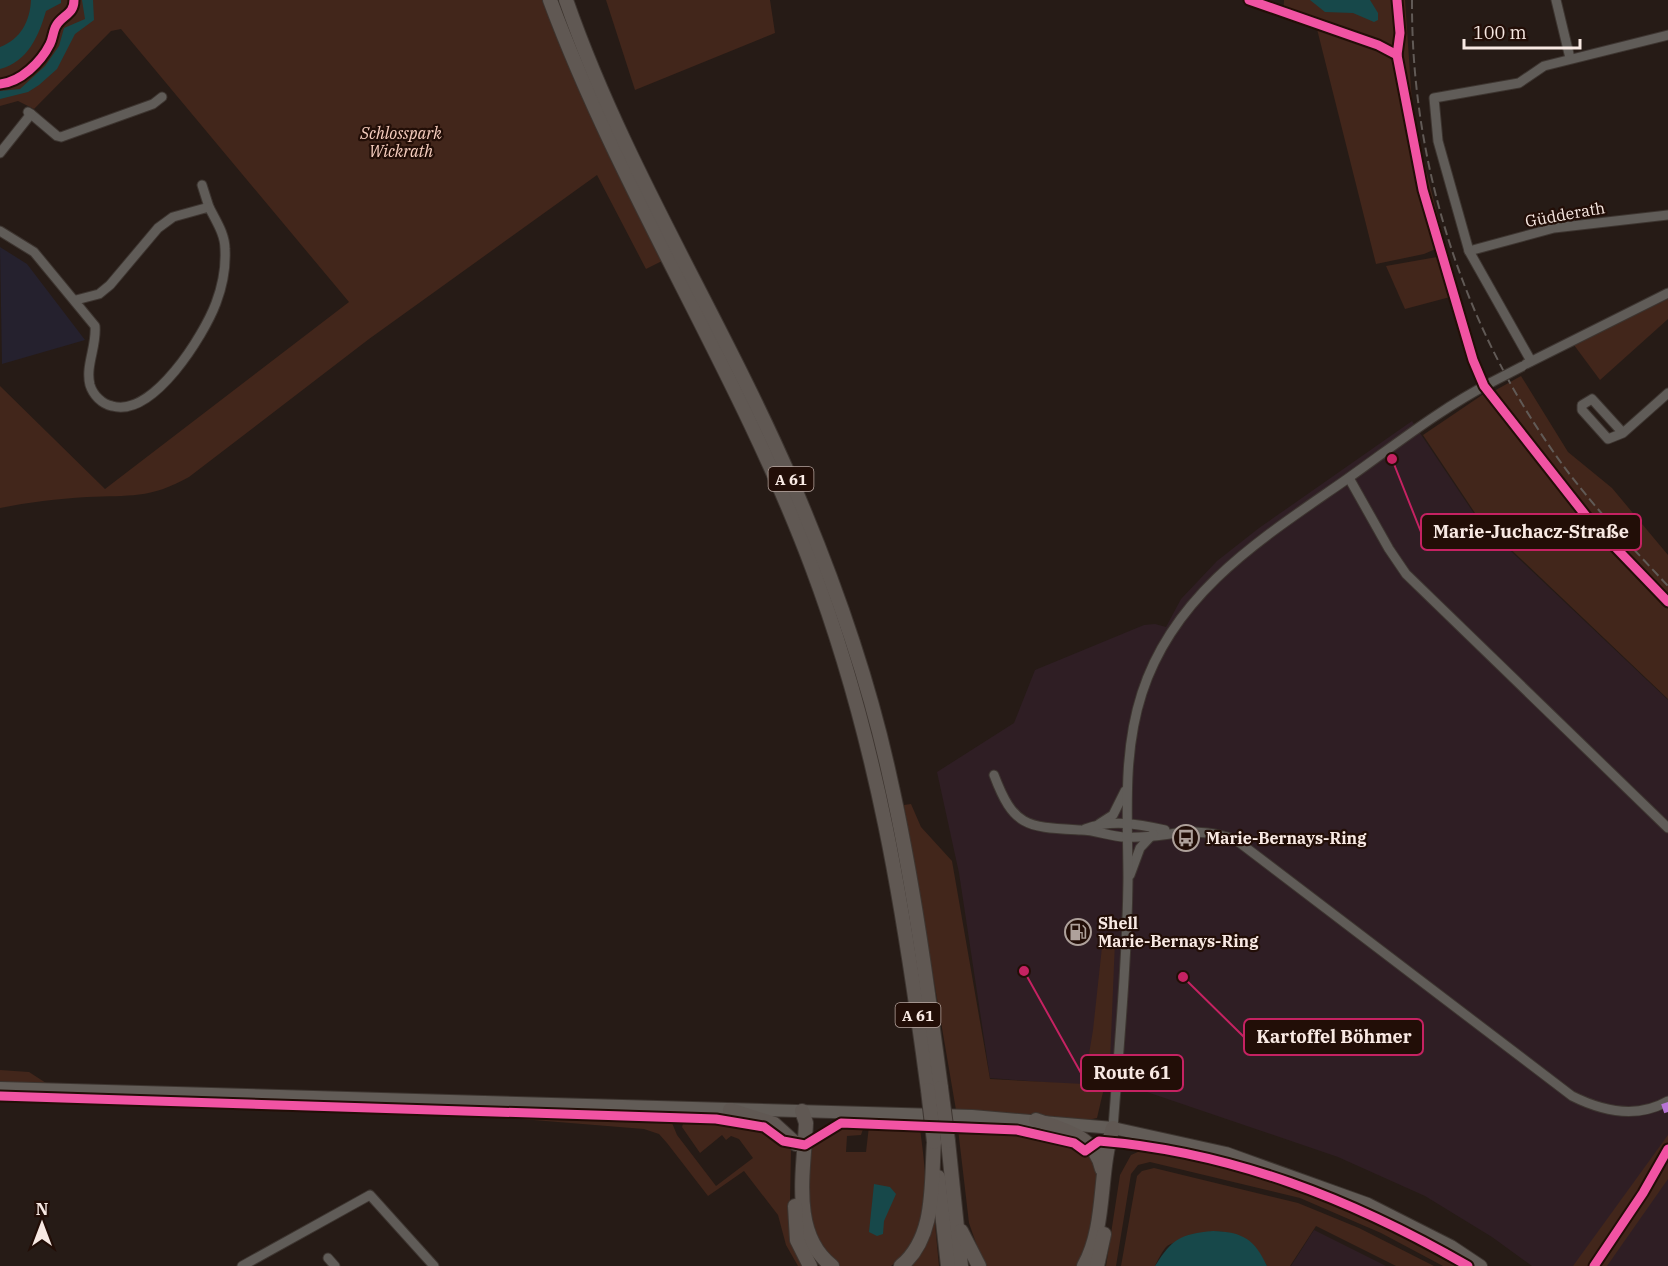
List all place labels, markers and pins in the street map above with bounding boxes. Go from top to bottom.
callout: Marie-Juchacz-Straße [1421,514,1641,550]
bus stop icon: Marie-Bernays-Ring [1171,823,1201,853]
place label: Marie-Bernays-Ring [1206,828,1367,848]
place label: Shell Marie-Bernays-Ring [1098,913,1259,951]
fuel station icon: Shell Marie-Bernays-Ring [1063,917,1093,947]
callout: Kartoffel Böhmer [1244,1019,1423,1055]
callout: Route 61 [1081,1055,1183,1091]

